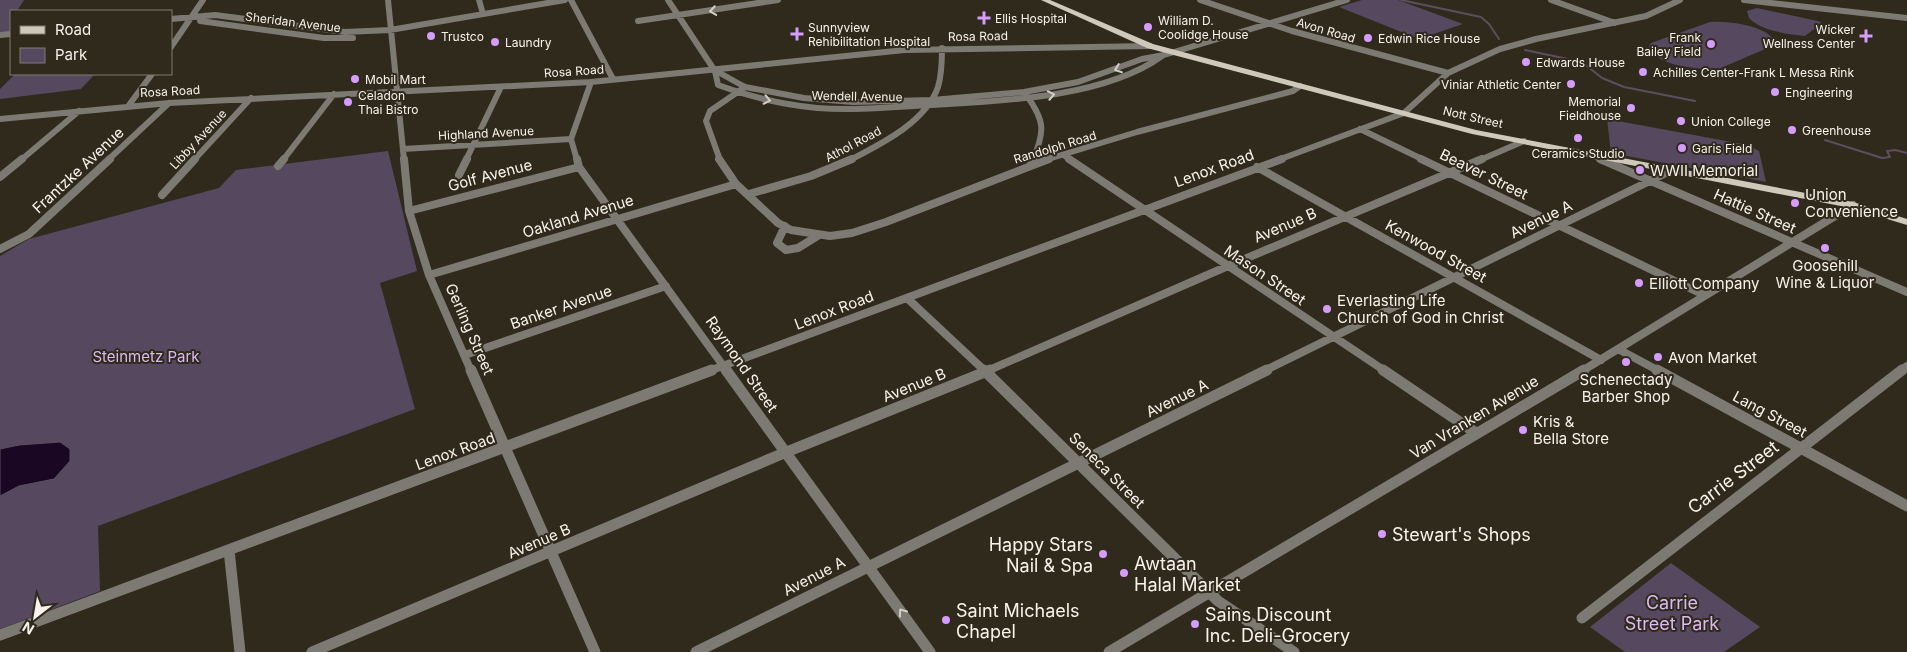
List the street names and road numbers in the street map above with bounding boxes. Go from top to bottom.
street label: Sheridan Avenue [244,9,342,35]
street label: Avon Road [1295,14,1357,46]
street label: Rosa Road [948,28,1008,44]
street label: Rosa Road [543,61,605,81]
street label: Rosa Road [140,82,200,100]
street label: Wendell Avenue [811,88,903,104]
street label: Nott Street [1442,103,1504,131]
street label: Libby Avenue [166,106,230,172]
street label: Frantzke Avenue [28,123,128,217]
street label: Highland Avenue [438,123,534,143]
street label: Athol Road [822,123,884,165]
street label: Randolph Road [1012,127,1098,167]
street label: Beaver Street [1437,144,1531,204]
street label: Lenox Road [1172,145,1256,191]
street label: Golf Avenue [446,155,534,195]
street label: Hattie Street [1711,184,1799,238]
street label: Oakland Avenue [520,190,636,242]
street label: Avenue A [1507,196,1575,242]
street label: Avenue B [1251,203,1319,247]
street label: Kenwood Street [1382,215,1490,287]
street label: Mason Street [1221,241,1309,309]
street label: Gerling Street [441,281,499,378]
street label: Banker Avenue [508,281,614,333]
street label: Lenox Road [792,286,876,334]
street label: Raymond Street [702,312,782,416]
street label: Avenue B [880,364,948,406]
street label: Van Vranken Avenue [1406,371,1542,463]
street label: Avenue A [1143,375,1211,421]
street label: Lang Street [1730,386,1811,442]
street label: Lenox Road [413,428,497,474]
street label: Seneca Street [1065,428,1149,512]
street label: Carrie Street [1684,436,1783,518]
street label: Avenue B [505,519,573,563]
street label: Avenue A [780,552,848,600]

